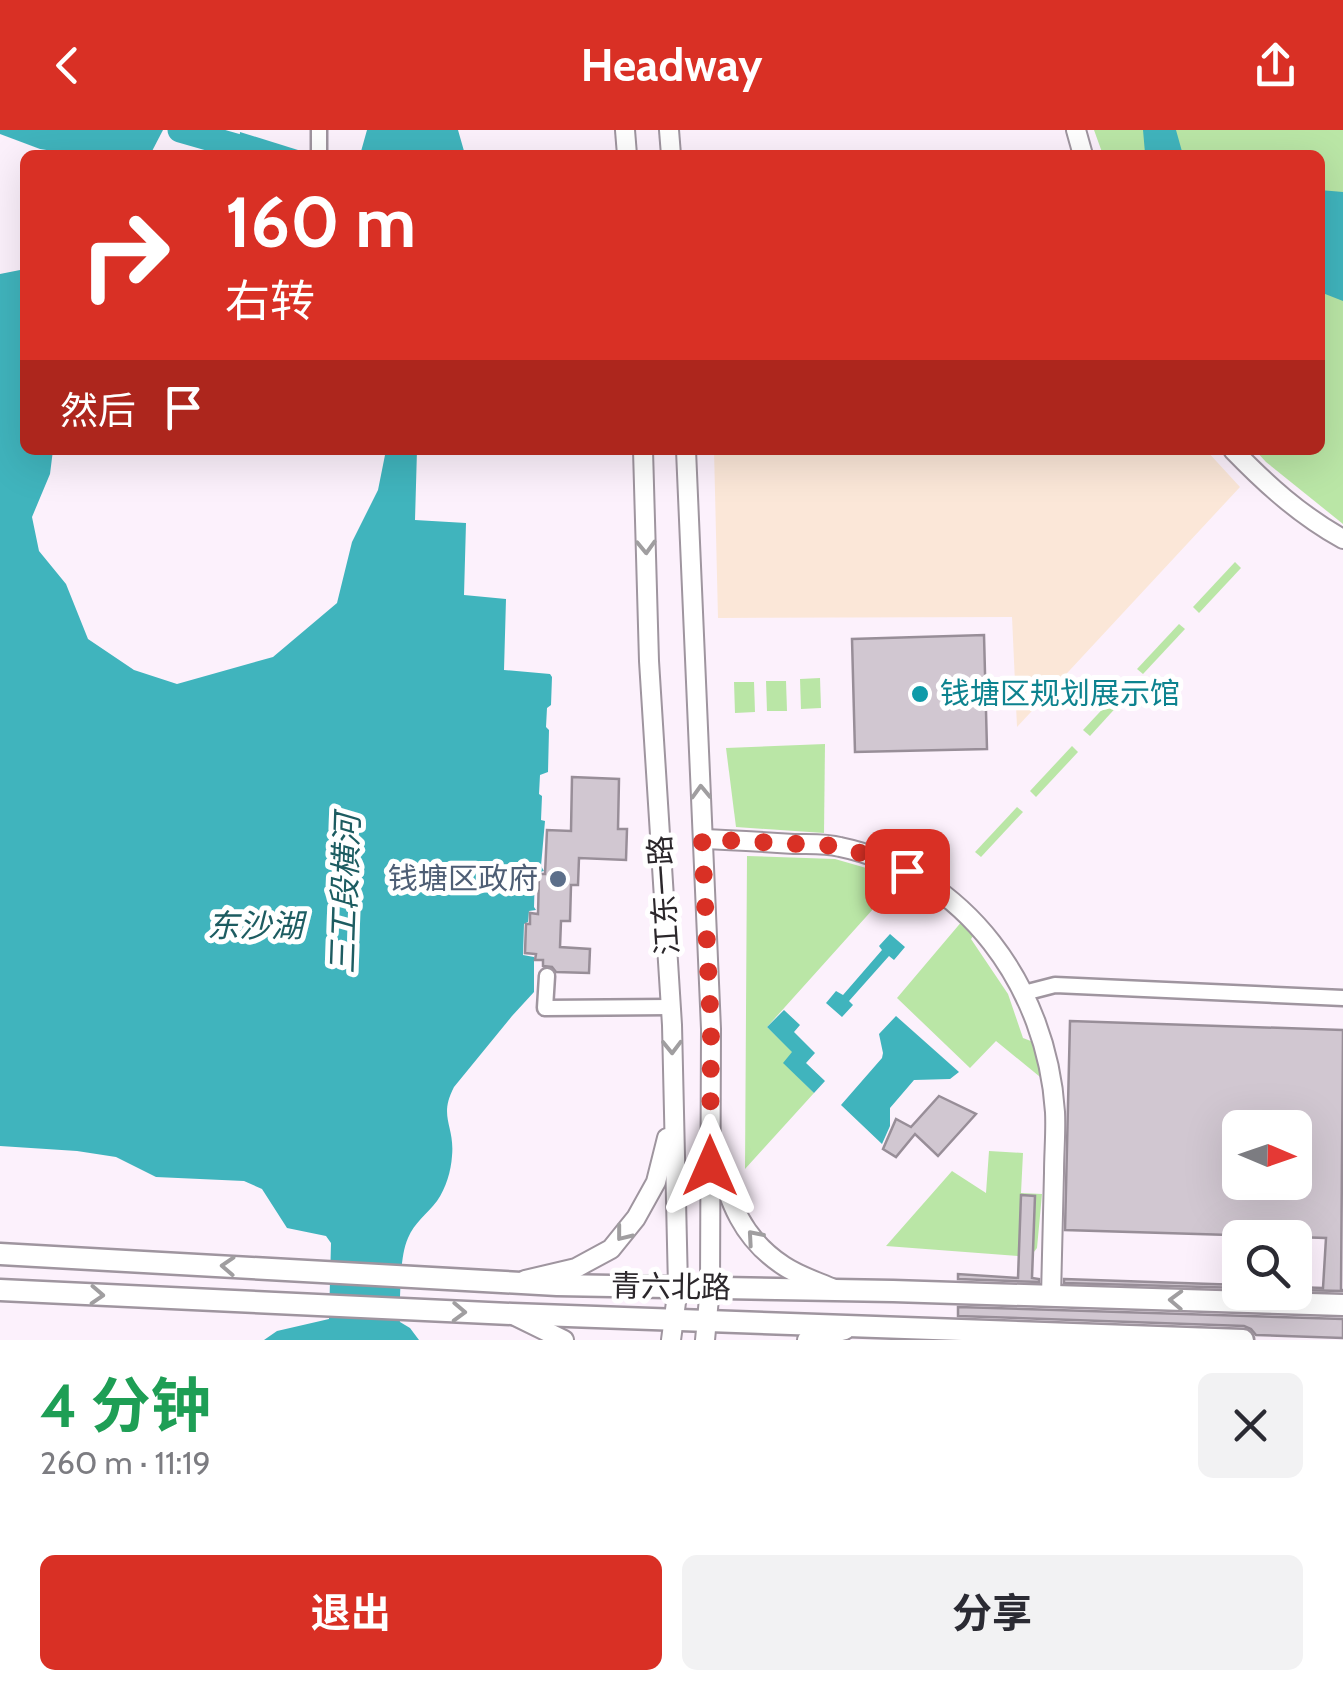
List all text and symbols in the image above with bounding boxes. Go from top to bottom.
icon: back [40,38,95,93]
text: Headway [581,38,762,92]
icon: share [1248,38,1303,93]
text: 160 m [225,179,416,265]
icon: right [60,190,190,320]
text: 右转 [225,274,315,328]
icon: arrive [156,380,211,435]
text: 然后 [60,387,136,434]
one-way arrow [635,540,656,556]
place label: 钱塘区规划展示馆 [940,675,1180,712]
marker: 钱塘区规划展示馆 [909,683,931,705]
one-way arrow [690,784,711,800]
water label: 三工段横河 [322,807,367,975]
pin [865,829,950,914]
street label: 江东一路 [641,834,686,956]
icon: arrive [880,844,935,899]
place label: 钱塘区政府 [388,860,538,897]
marker: 钱塘区政府 [547,868,569,890]
water label: 东沙湖 [207,906,308,945]
one-way arrow [662,1039,683,1055]
north arrow [1222,1110,1312,1200]
map controls [1222,1110,1312,1310]
position arrow [658,1114,762,1218]
button: search [1222,1220,1312,1310]
one-way arrow [617,1223,635,1241]
one-way arrow [748,1231,766,1249]
one-way arrow [220,1256,236,1277]
street label: 青六北路 [611,1267,731,1306]
one-way arrow [90,1284,106,1305]
one-way arrow [1167,1289,1183,1310]
one-way arrow [451,1301,467,1322]
text: 4 分钟 [40,1369,211,1442]
button: close [1198,1373,1303,1478]
text: 260 m · 11:19 [40,1443,211,1482]
button: 退出 [40,1555,662,1670]
button: 分享 [682,1555,1303,1670]

